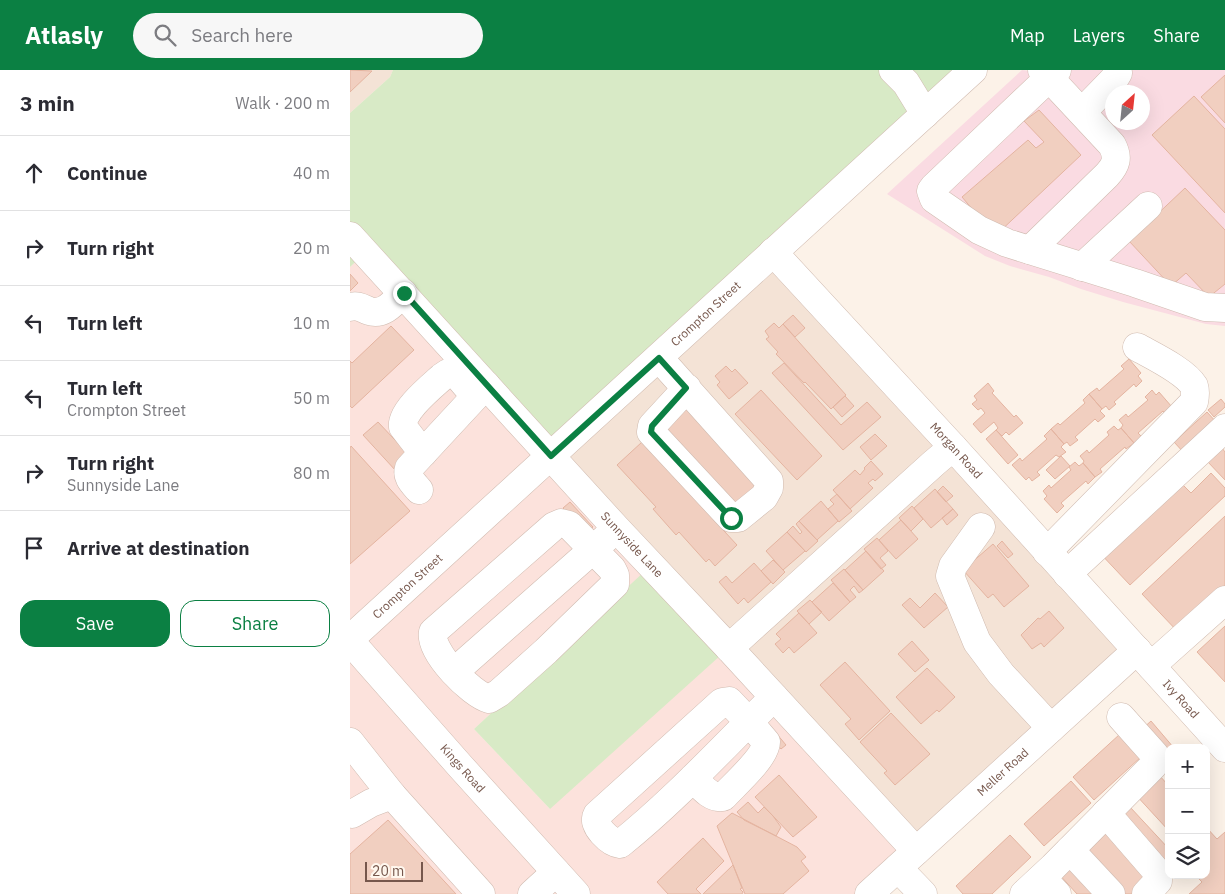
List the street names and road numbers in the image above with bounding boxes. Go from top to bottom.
street label: Crompton Street [667,278,744,349]
street label: Morgan Road [927,419,986,481]
street label: Sunnyside Lane [598,508,667,581]
street label: Crompton Street [369,550,445,622]
street label: Ivy Road [1160,676,1202,721]
street label: Kings Road [437,741,489,796]
street label: Meller Road [974,745,1031,799]

